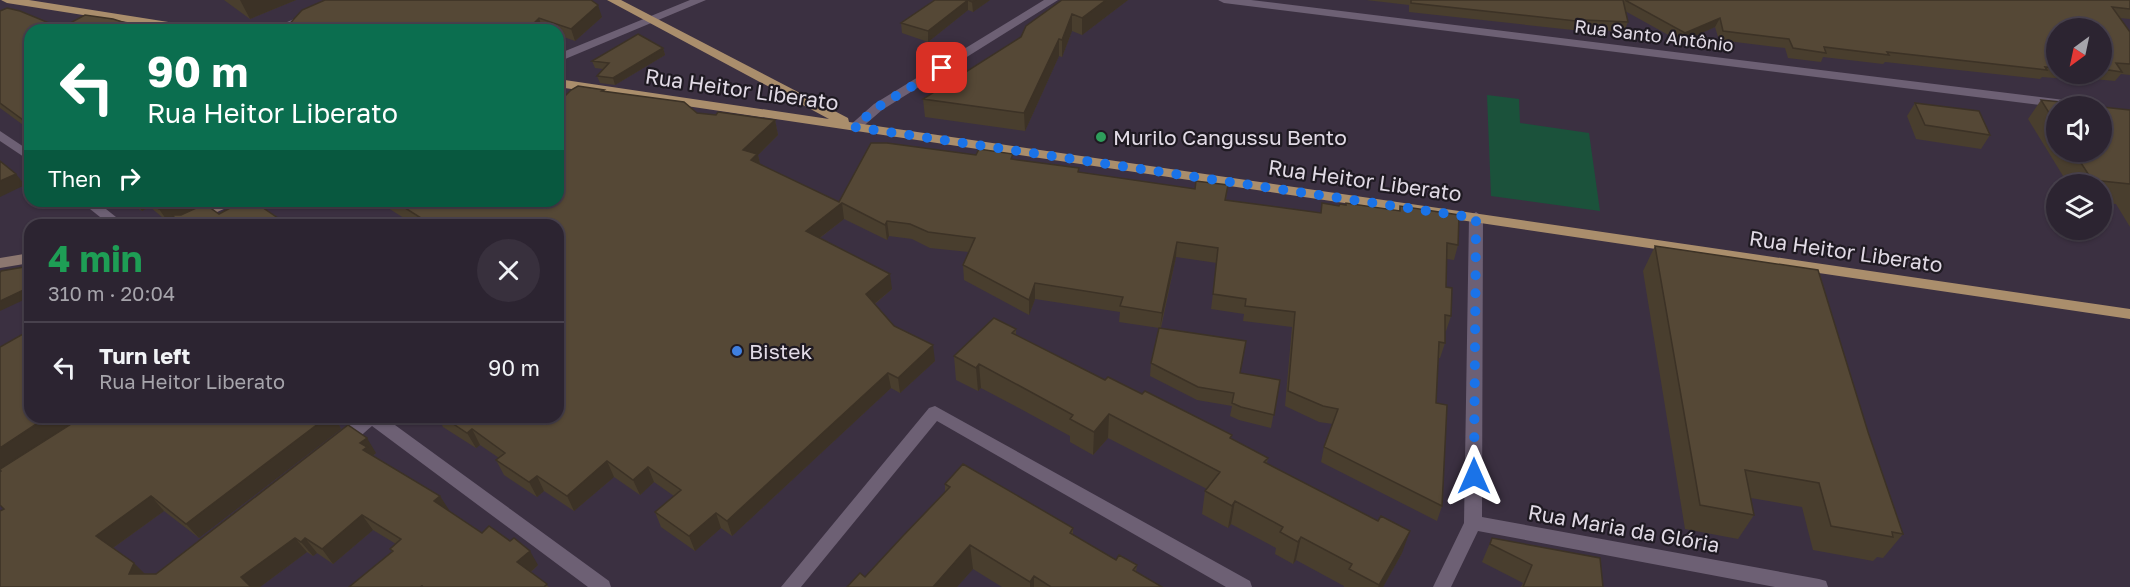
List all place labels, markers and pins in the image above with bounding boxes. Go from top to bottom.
pin [916,42,967,93]
place label: Murilo Cangussu Bento [1113,124,1347,150]
marker: Murilo Cangussu Bento [1094,130,1108,144]
place label: Bistek [749,338,812,364]
marker: Bistek [730,344,744,358]

